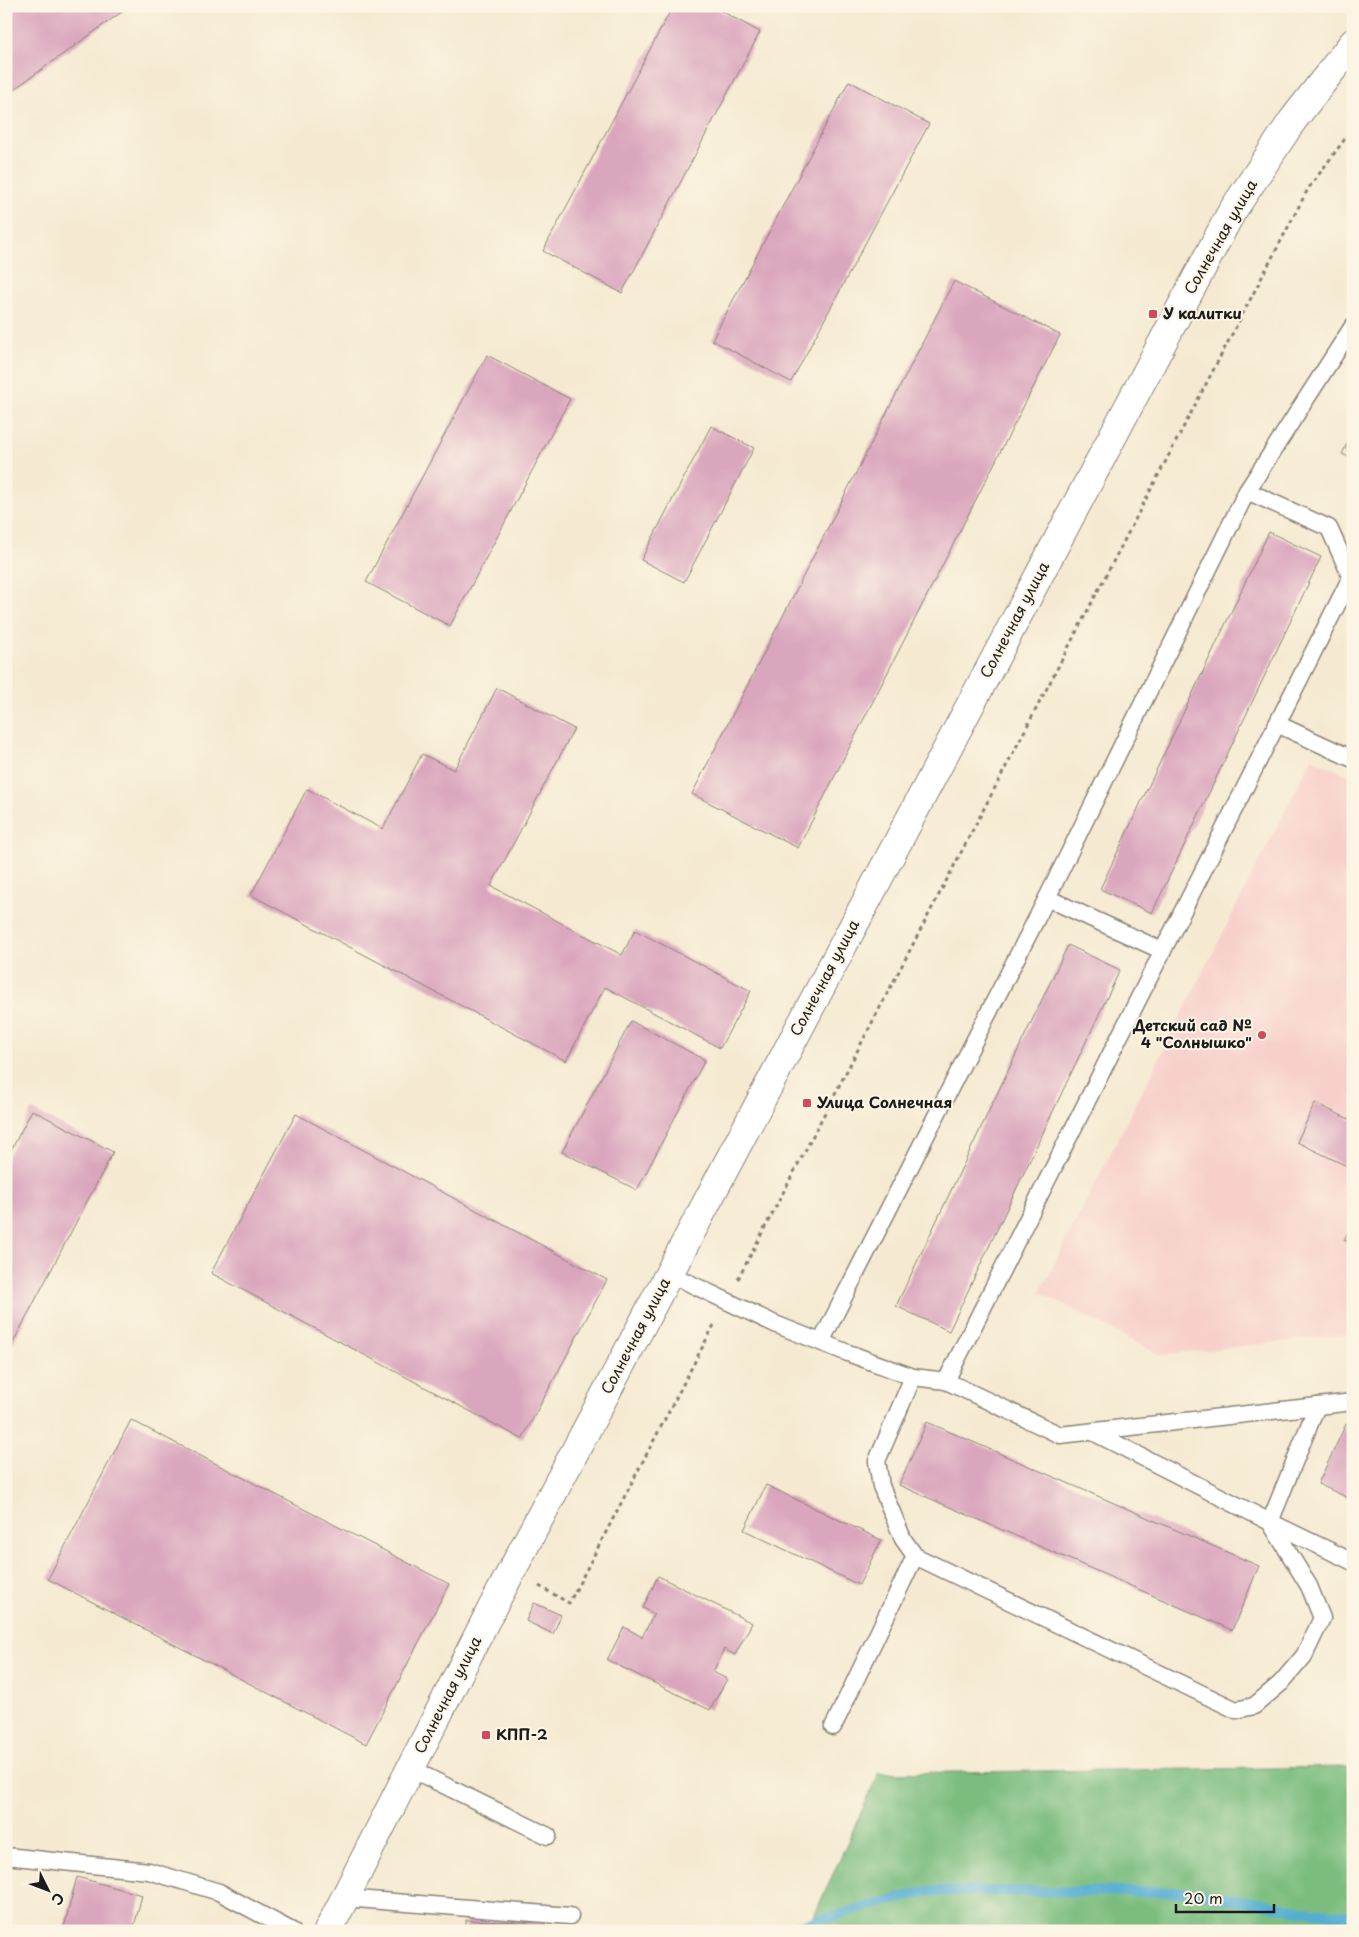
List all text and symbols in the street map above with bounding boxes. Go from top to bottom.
street label: Солнечная улица [1177,174,1262,298]
place label: У калитки [1163,301,1242,324]
marker: У калитки [1147,308,1159,320]
street label: Солнечная улица [973,556,1054,682]
street label: Солнечная улица [783,914,864,1040]
place label: Детский сад № 4 "Солнышко" [1132,1013,1252,1053]
marker: Детский сад № 4 "Солнышко" [1256,1029,1268,1041]
place label: Улица Солнечная [816,1090,952,1113]
marker: Улица Солнечная [801,1097,813,1109]
street label: Солнечная улица [594,1272,675,1398]
street label: Солнечная улица [407,1631,486,1757]
place label: КПП-2 [496,1722,548,1745]
marker: КПП-2 [480,1729,492,1741]
north arrow [22,1864,72,1914]
scale bar [1176,1882,1274,1914]
text: 20 m [1184,1886,1223,1909]
text: С [47,1888,69,1910]

